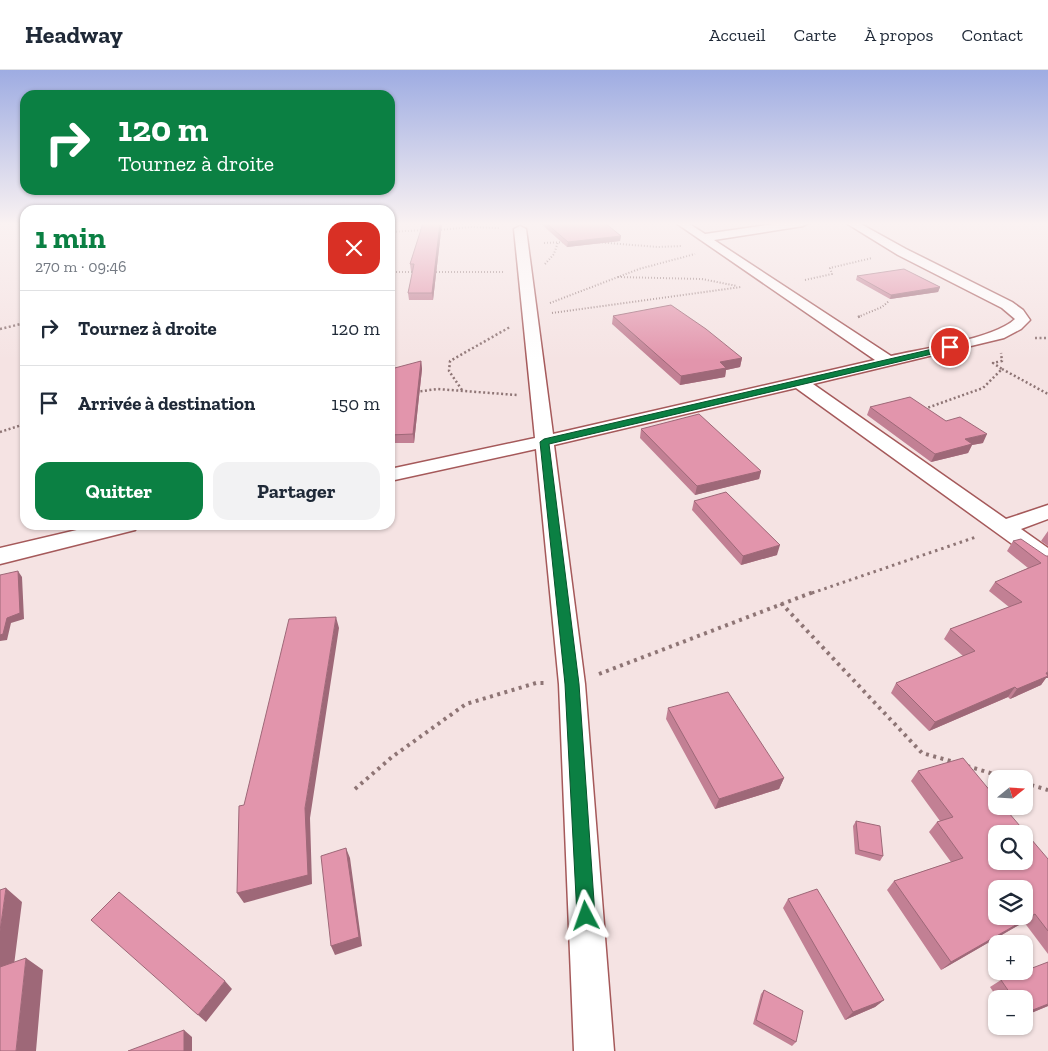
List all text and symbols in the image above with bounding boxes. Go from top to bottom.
text: Headway [25,20,123,49]
text: Accueil [709,24,766,46]
text: Carte [794,24,837,46]
text: À propos [865,24,933,46]
text: Contact [961,24,1023,46]
text: 120 m [118,108,208,150]
icon: right [35,110,100,175]
text: Tournez à droite [118,150,274,177]
text: 1 min [35,220,106,256]
button: close [328,222,380,274]
text: 270 m · 09:46 [35,257,127,276]
icon: right [35,314,63,342]
text: Tournez à droite [78,317,217,340]
text: 120 m [331,317,380,340]
pin [929,326,971,368]
icon: arrive [936,333,964,361]
icon: arrive [35,389,63,417]
text: Arrivée à destination [78,392,255,415]
text: 150 m [331,392,380,415]
button: Quitter [35,462,203,520]
button: Partager [213,462,380,520]
north arrow [988,770,1032,815]
map controls [988,770,1033,1035]
button: search [988,825,1033,870]
button: layers [988,880,1033,925]
position arrow [559,889,611,941]
button: + [988,935,1033,980]
button: − [988,990,1033,1035]

